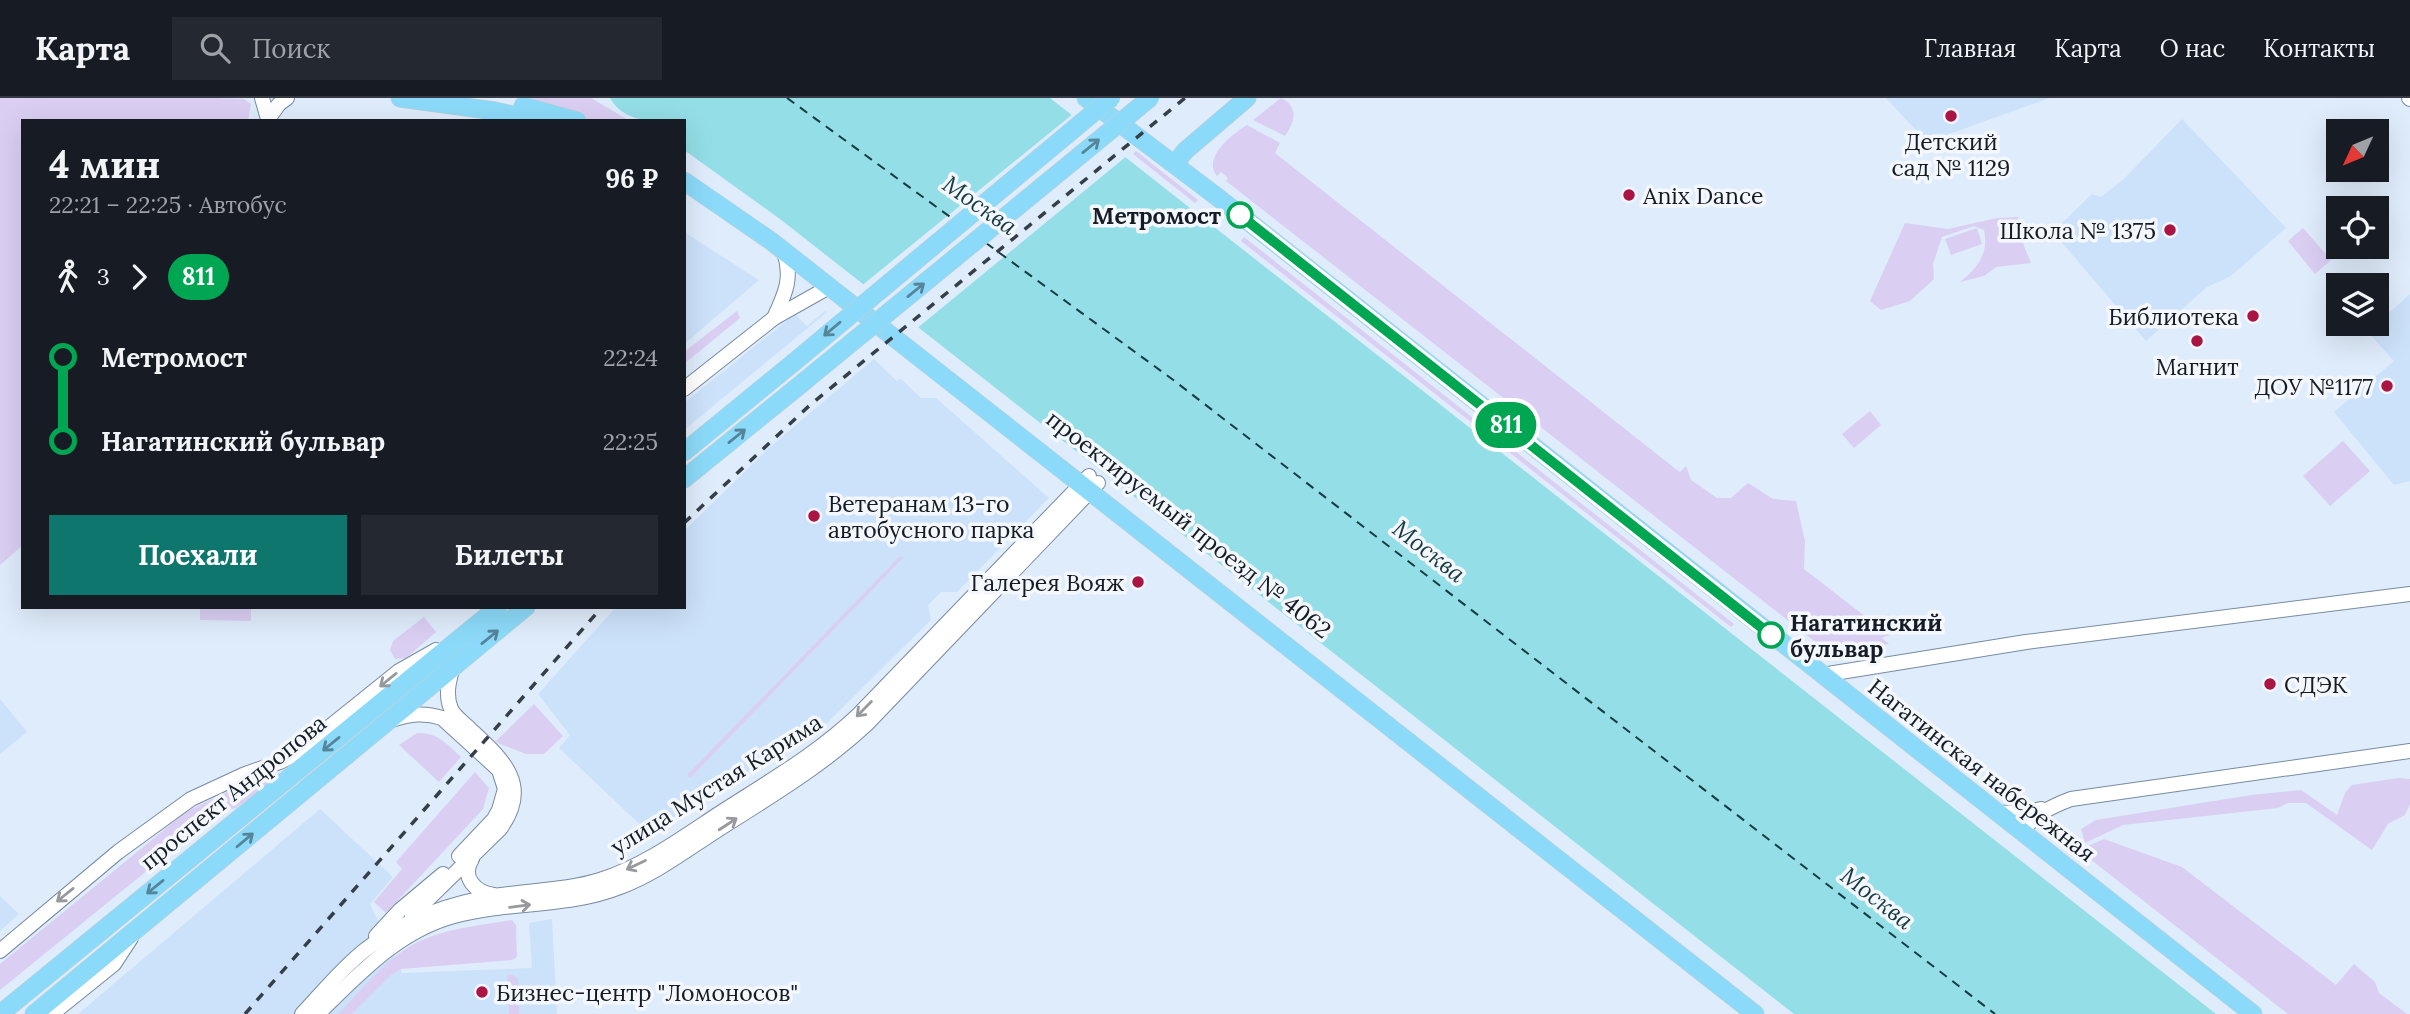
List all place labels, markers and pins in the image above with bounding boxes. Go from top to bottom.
marker: Детский сад № 1129 [1943,108,1959,124]
place label: Детский сад № 1129 [1892,127,2010,182]
place label: Anix Dance [1642,181,1764,210]
marker: Anix Dance [1621,187,1637,203]
place label: Метромост [1092,201,1221,230]
marker: Метромост [1227,202,1253,228]
place label: Школа № 1375 [1999,216,2156,245]
marker: Школа № 1375 [2162,222,2178,238]
place label: Библиотека [2108,302,2239,331]
marker: Библиотека [2245,308,2261,324]
marker: Магнит [2189,333,2205,349]
place label: Магнит [2155,352,2239,381]
place label: ДОУ №1177 [2254,372,2373,401]
marker: ДОУ №1177 [2379,378,2395,394]
place label: Ветеранам 13-го автобусного парка [828,489,1035,544]
marker: Ветеранам 13-го автобусного парка [806,508,822,524]
place label: Галерея Вояж [971,568,1124,597]
marker: Галерея Вояж [1130,574,1146,590]
place label: Нагатинский бульвар [1790,608,1942,663]
marker: Нагатинский бульвар [1758,622,1784,648]
place label: СДЭК [2284,670,2348,699]
marker: СДЭК [2262,676,2278,692]
place label: Бизнес-центр "Ломоносов" [496,978,798,1007]
marker: Бизнес-центр "Ломоносов" [474,984,490,1000]

